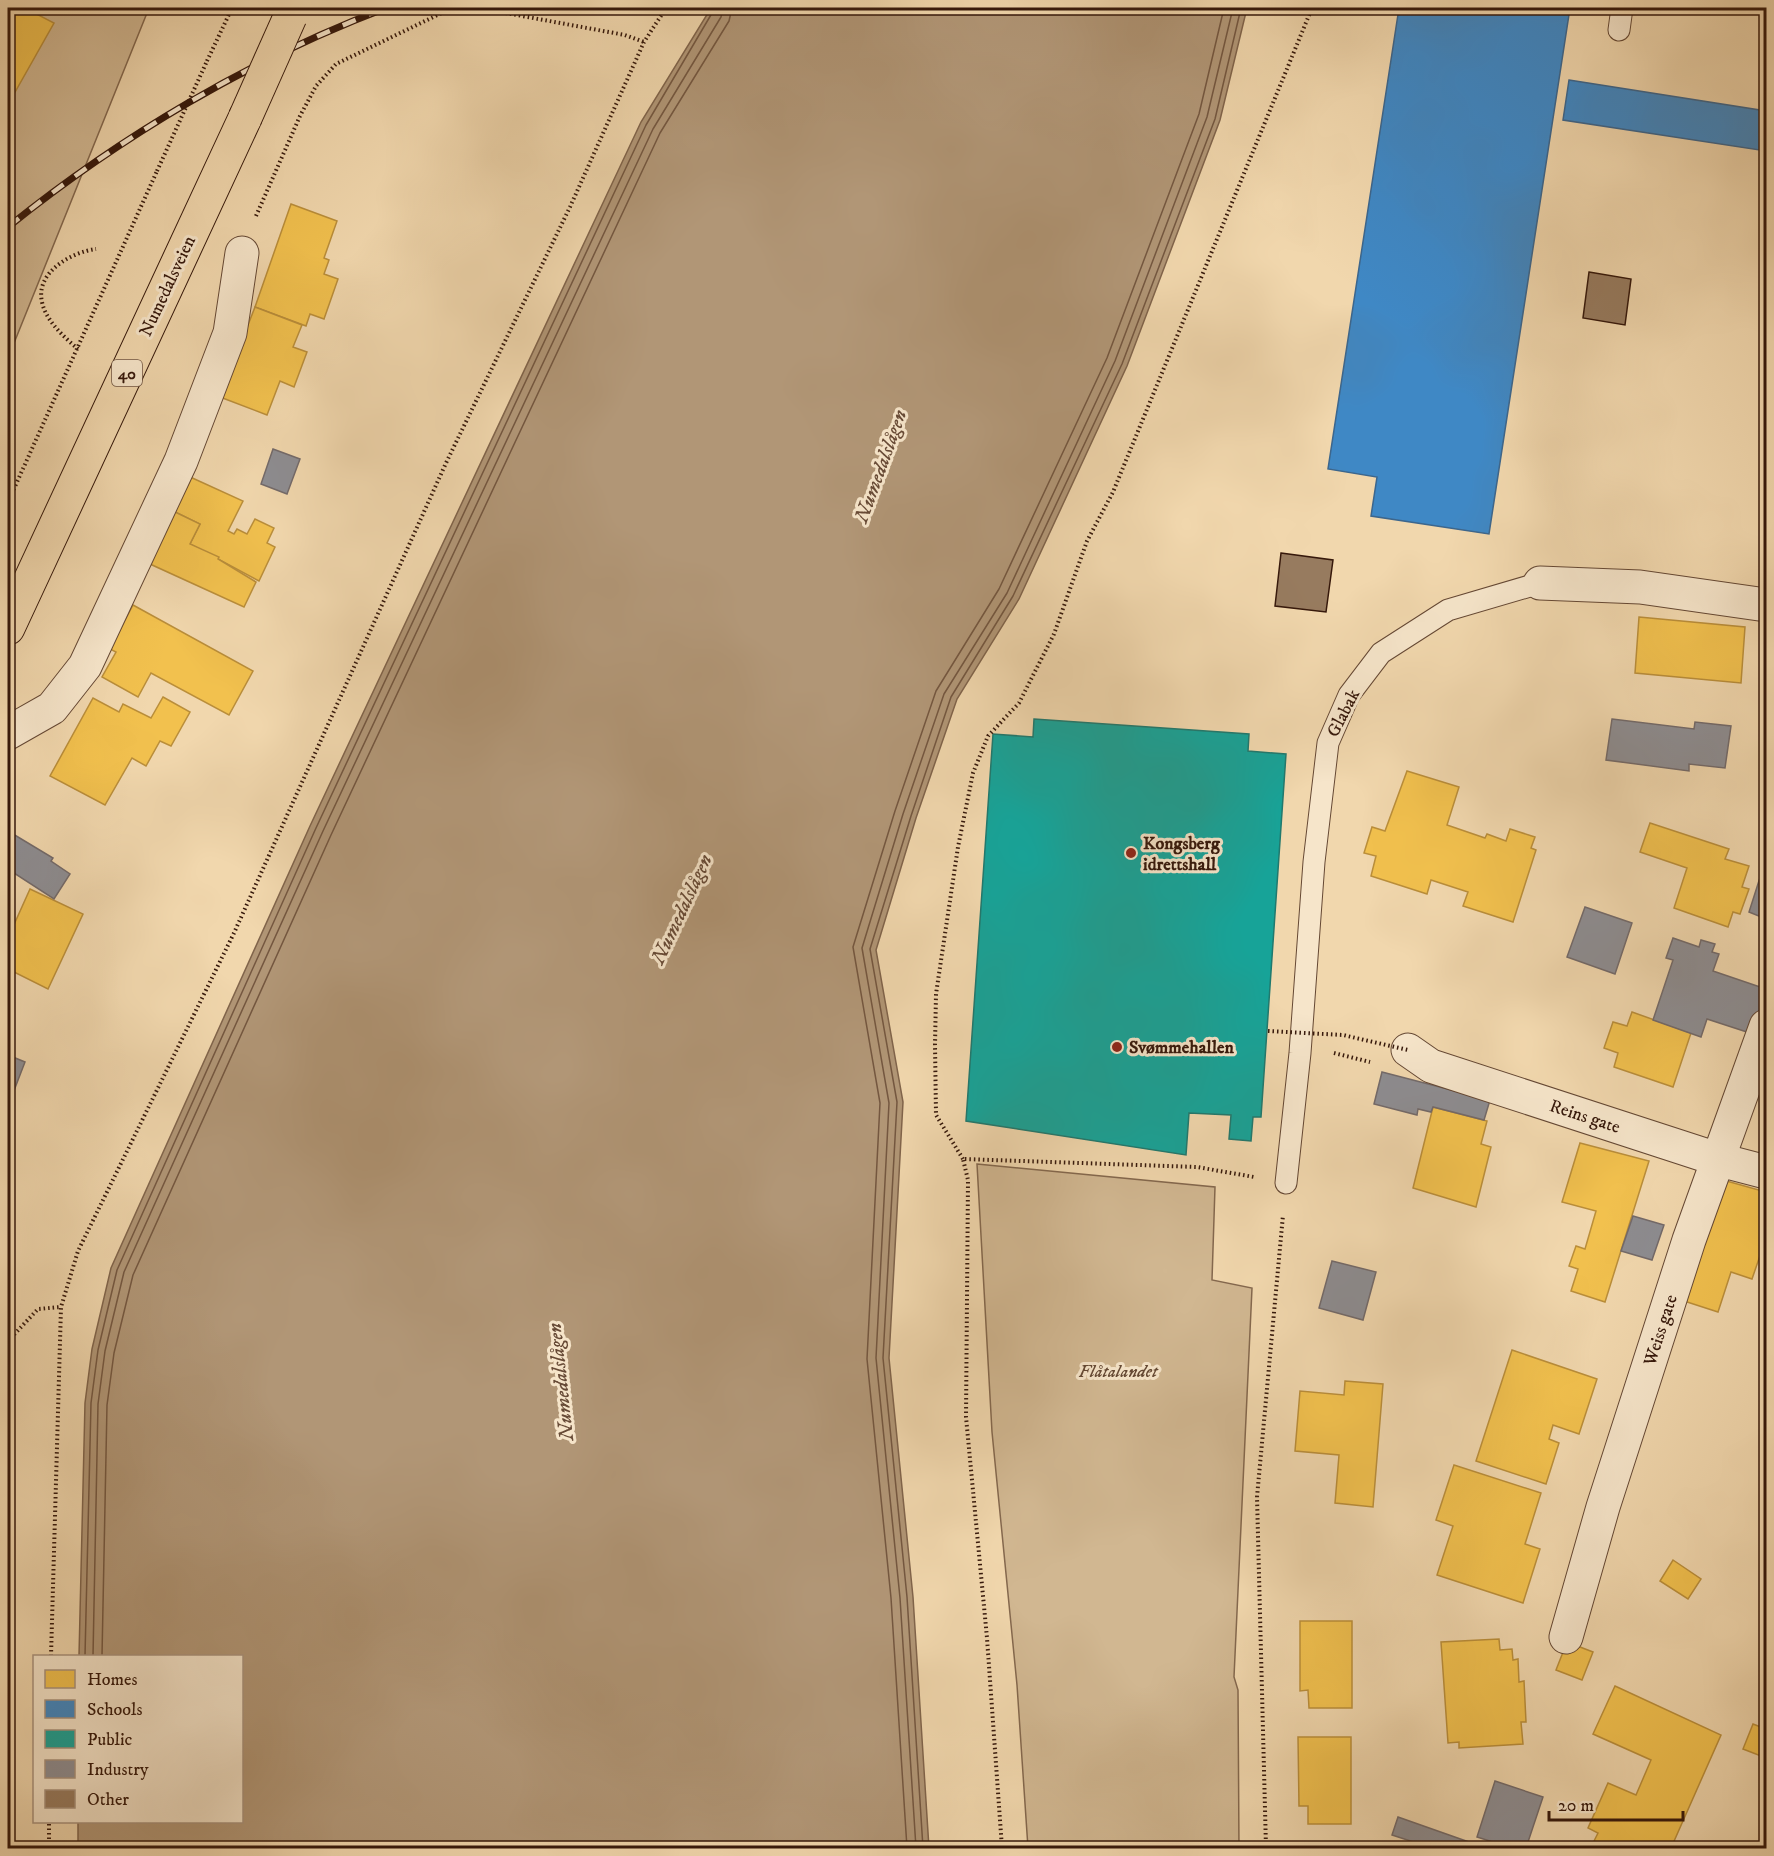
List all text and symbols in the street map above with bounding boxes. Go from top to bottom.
street label: Numedalsveien [135,232,201,340]
road number: 40 [112,360,142,386]
water label: Numedalslågen [849,407,913,527]
street label: Glabak [1323,686,1365,741]
place label: Kongsberg idrettshall [1143,833,1221,876]
marker: Kongsberg idrettshall [1124,846,1138,860]
water label: Numedalslågen [646,851,719,969]
place label: Svømmehallen [1129,1037,1235,1059]
marker: Svømmehallen [1110,1040,1124,1054]
street label: Reins gate [1547,1095,1623,1139]
street label: Weiss gate [1639,1292,1683,1369]
water label: Numedalslågen [543,1322,580,1443]
park label: Flåtalandet [1079,1361,1159,1383]
legend [33,1655,243,1823]
text: Homes [87,1669,138,1691]
text: Schools [87,1699,142,1721]
text: Public [87,1729,133,1751]
text: Industry [87,1759,149,1781]
scale bar [1549,1784,1682,1822]
text: Other [87,1789,129,1811]
text: 20 m [1558,1795,1594,1817]

